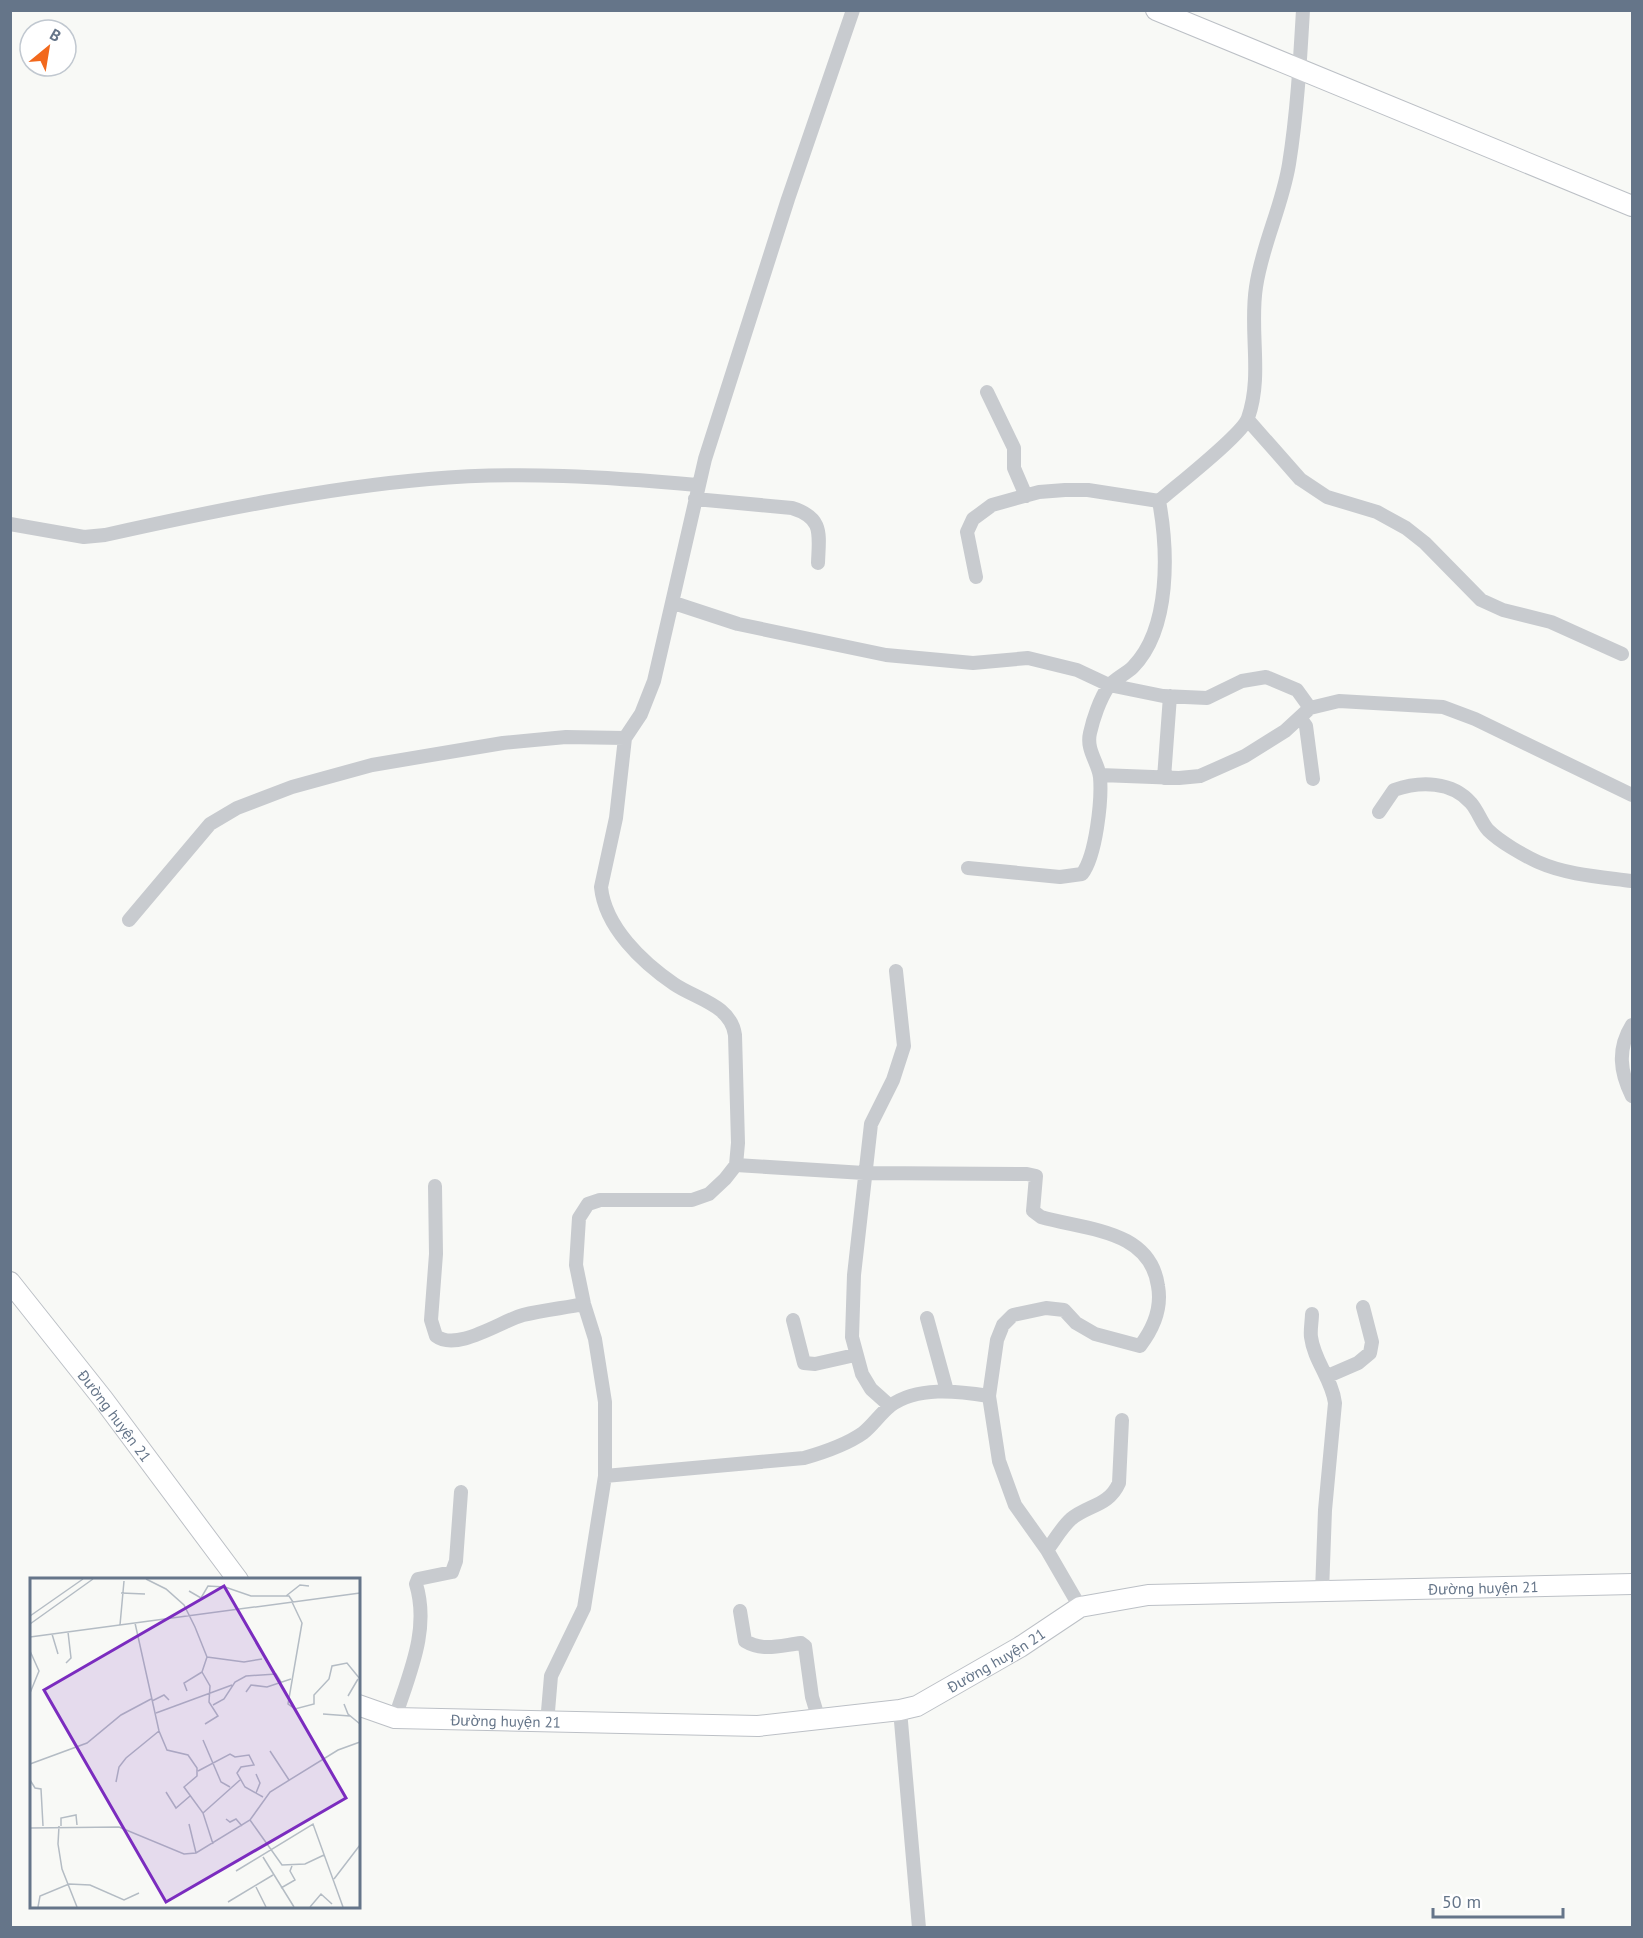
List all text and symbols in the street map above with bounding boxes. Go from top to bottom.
north arrow [18,18,78,78]
text: B [46,24,65,46]
street label: Đường huyện 21 [73,1365,156,1465]
street label: Đường huyện 21 [1427,1577,1539,1598]
inset map [30,1578,360,1908]
street label: Đường huyện 21 [943,1624,1048,1697]
street label: Đường huyện 21 [449,1710,561,1731]
scale bar [1433,1881,1564,1919]
text: 50 m [1442,1890,1481,1913]

